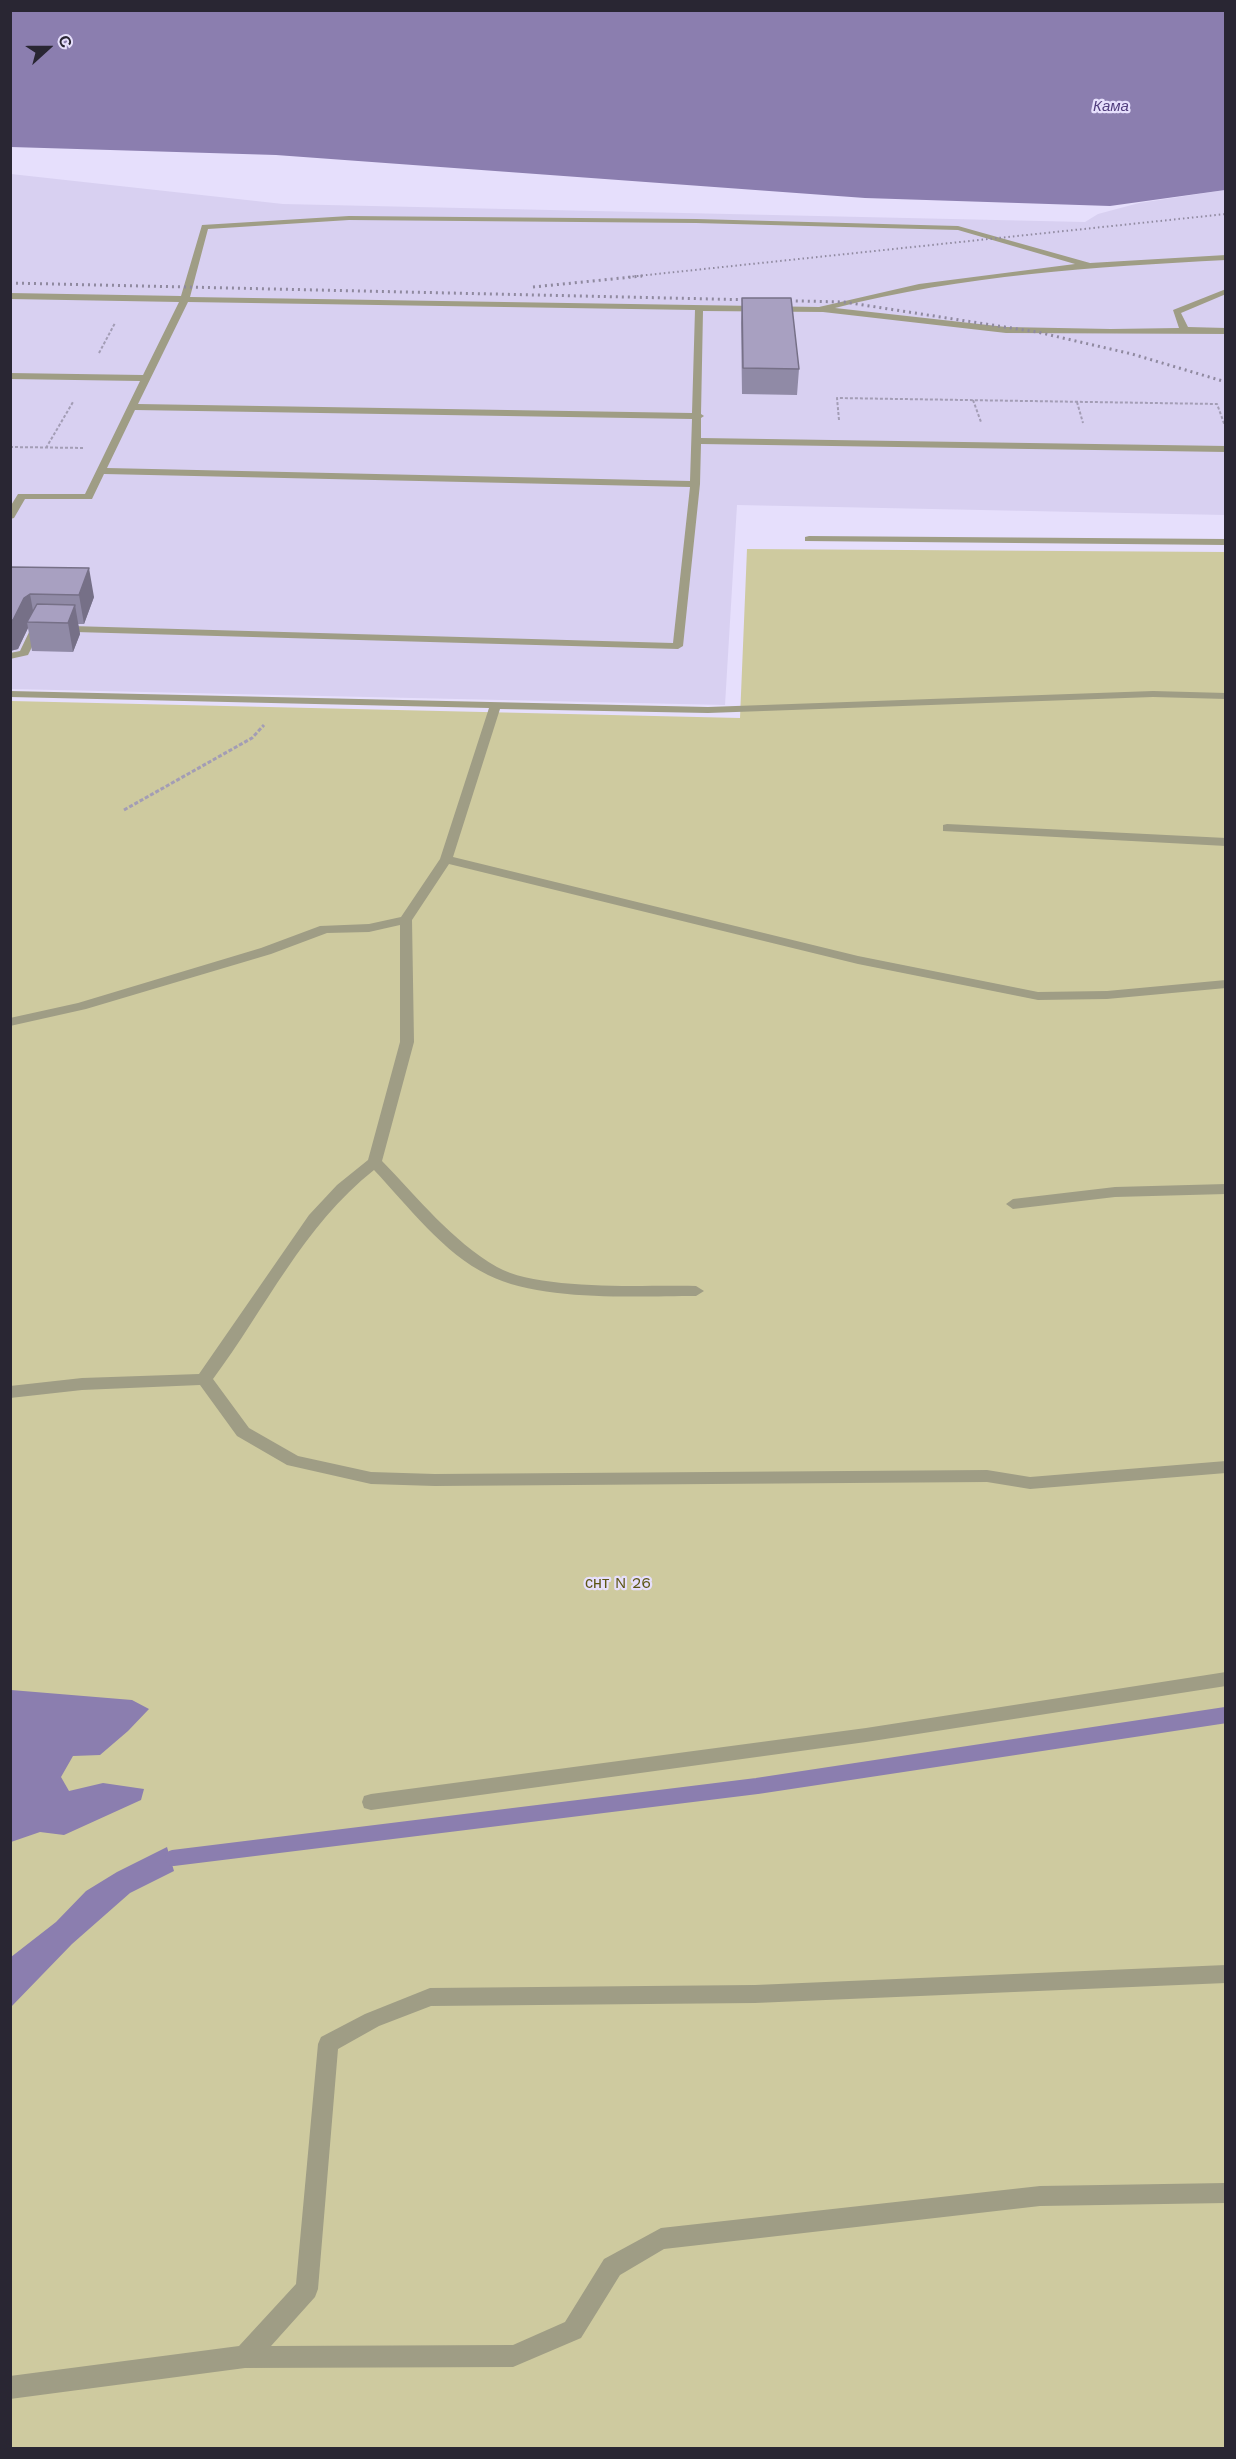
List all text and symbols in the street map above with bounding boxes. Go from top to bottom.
north arrow [18,18,78,78]
text: С [54,33,76,50]
water label: Кама [1093,98,1129,116]
park label: снт N 26 [585,1573,651,1593]

